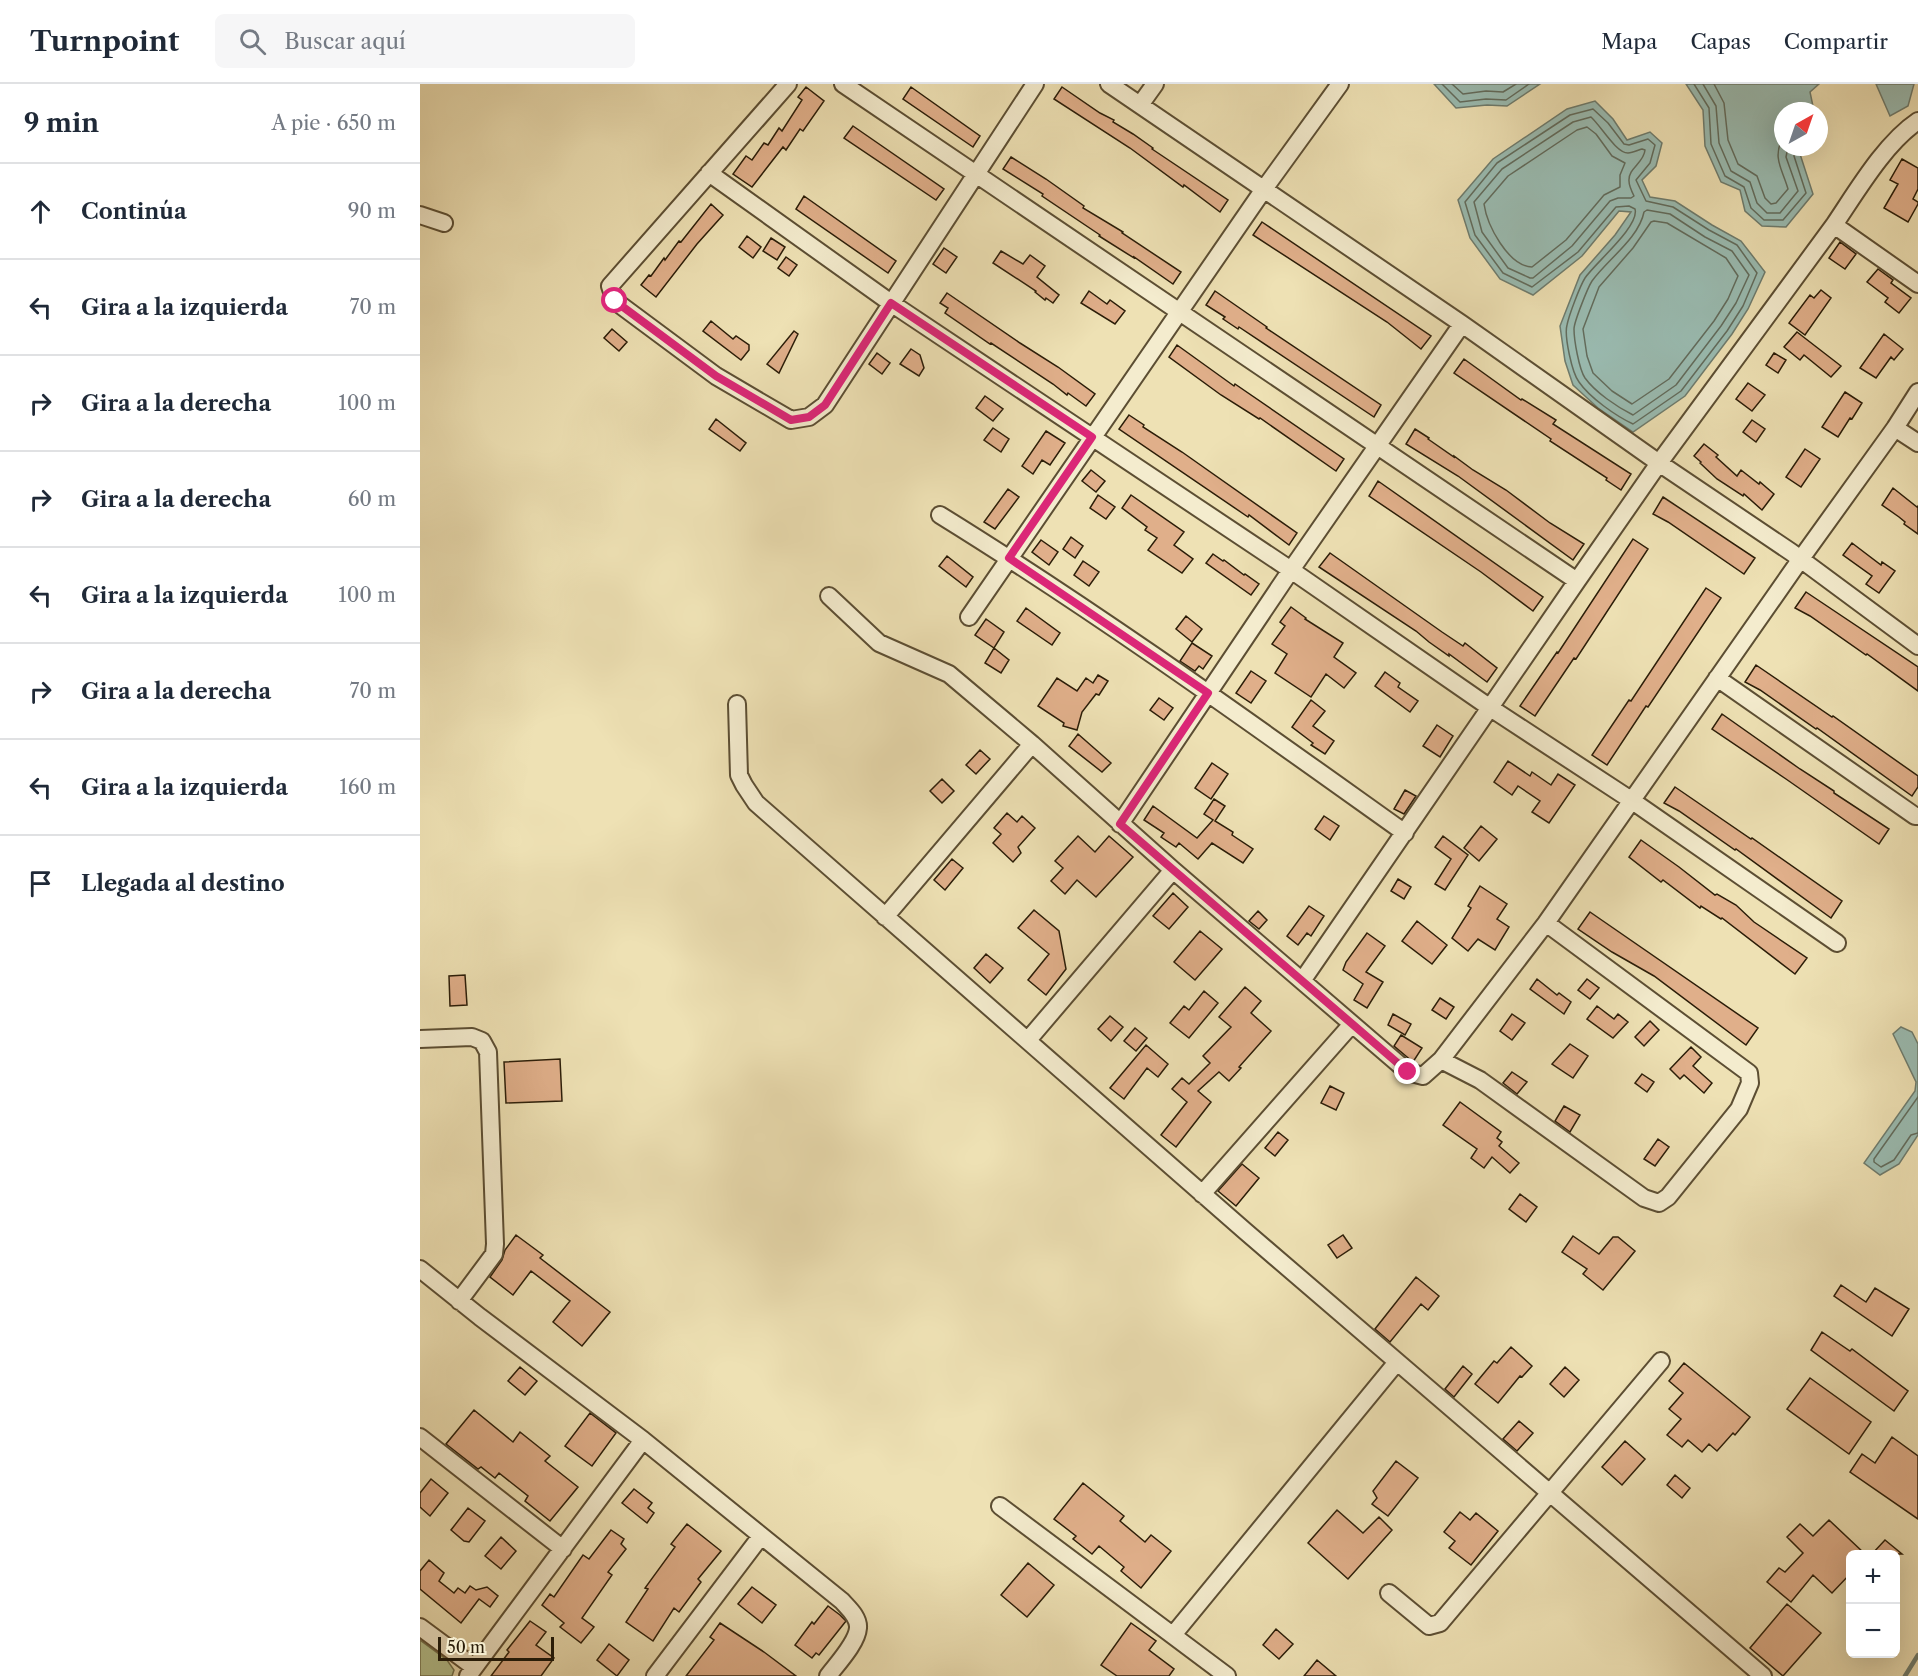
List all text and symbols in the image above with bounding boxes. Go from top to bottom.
search box [215,14,635,68]
text: Turnpoint [30,24,179,58]
icon: search [236,25,269,58]
text: Buscar aquí [284,28,406,55]
text: Mapa [1601,29,1657,54]
text: Capas [1690,29,1751,54]
text: Compartir [1784,29,1888,54]
north arrow [1774,102,1828,156]
text: 9 min [24,107,99,139]
text: A pie · 650 m [272,111,396,135]
icon: ahead [24,195,57,228]
text: Continúa [81,198,187,225]
text: 90 m [348,199,396,223]
route start [601,287,627,313]
icon: left [24,291,57,324]
text: Gira a la izquierda [81,294,288,321]
text: 70 m [350,295,396,319]
icon: right [24,387,57,420]
text: Gira a la derecha [81,390,271,417]
text: 100 m [338,391,396,415]
icon: right [24,483,57,516]
text: Gira a la derecha [81,486,271,513]
text: 60 m [348,487,396,511]
icon: left [24,579,57,612]
text: Gira a la izquierda [81,582,288,609]
text: 100 m [338,583,396,607]
icon: right [24,675,57,708]
text: Gira a la derecha [81,678,271,705]
text: 70 m [350,679,396,703]
icon: left [24,771,57,804]
text: Gira a la izquierda [81,774,288,801]
text: 160 m [339,775,396,799]
icon: arrive [24,867,57,900]
text: Llegada al destino [81,870,285,897]
route end [1394,1058,1420,1084]
map controls [1846,1550,1900,1658]
button: + [1846,1550,1900,1604]
button: − [1846,1604,1900,1658]
scale bar [438,1634,554,1662]
text: 50 m [447,1637,485,1657]

